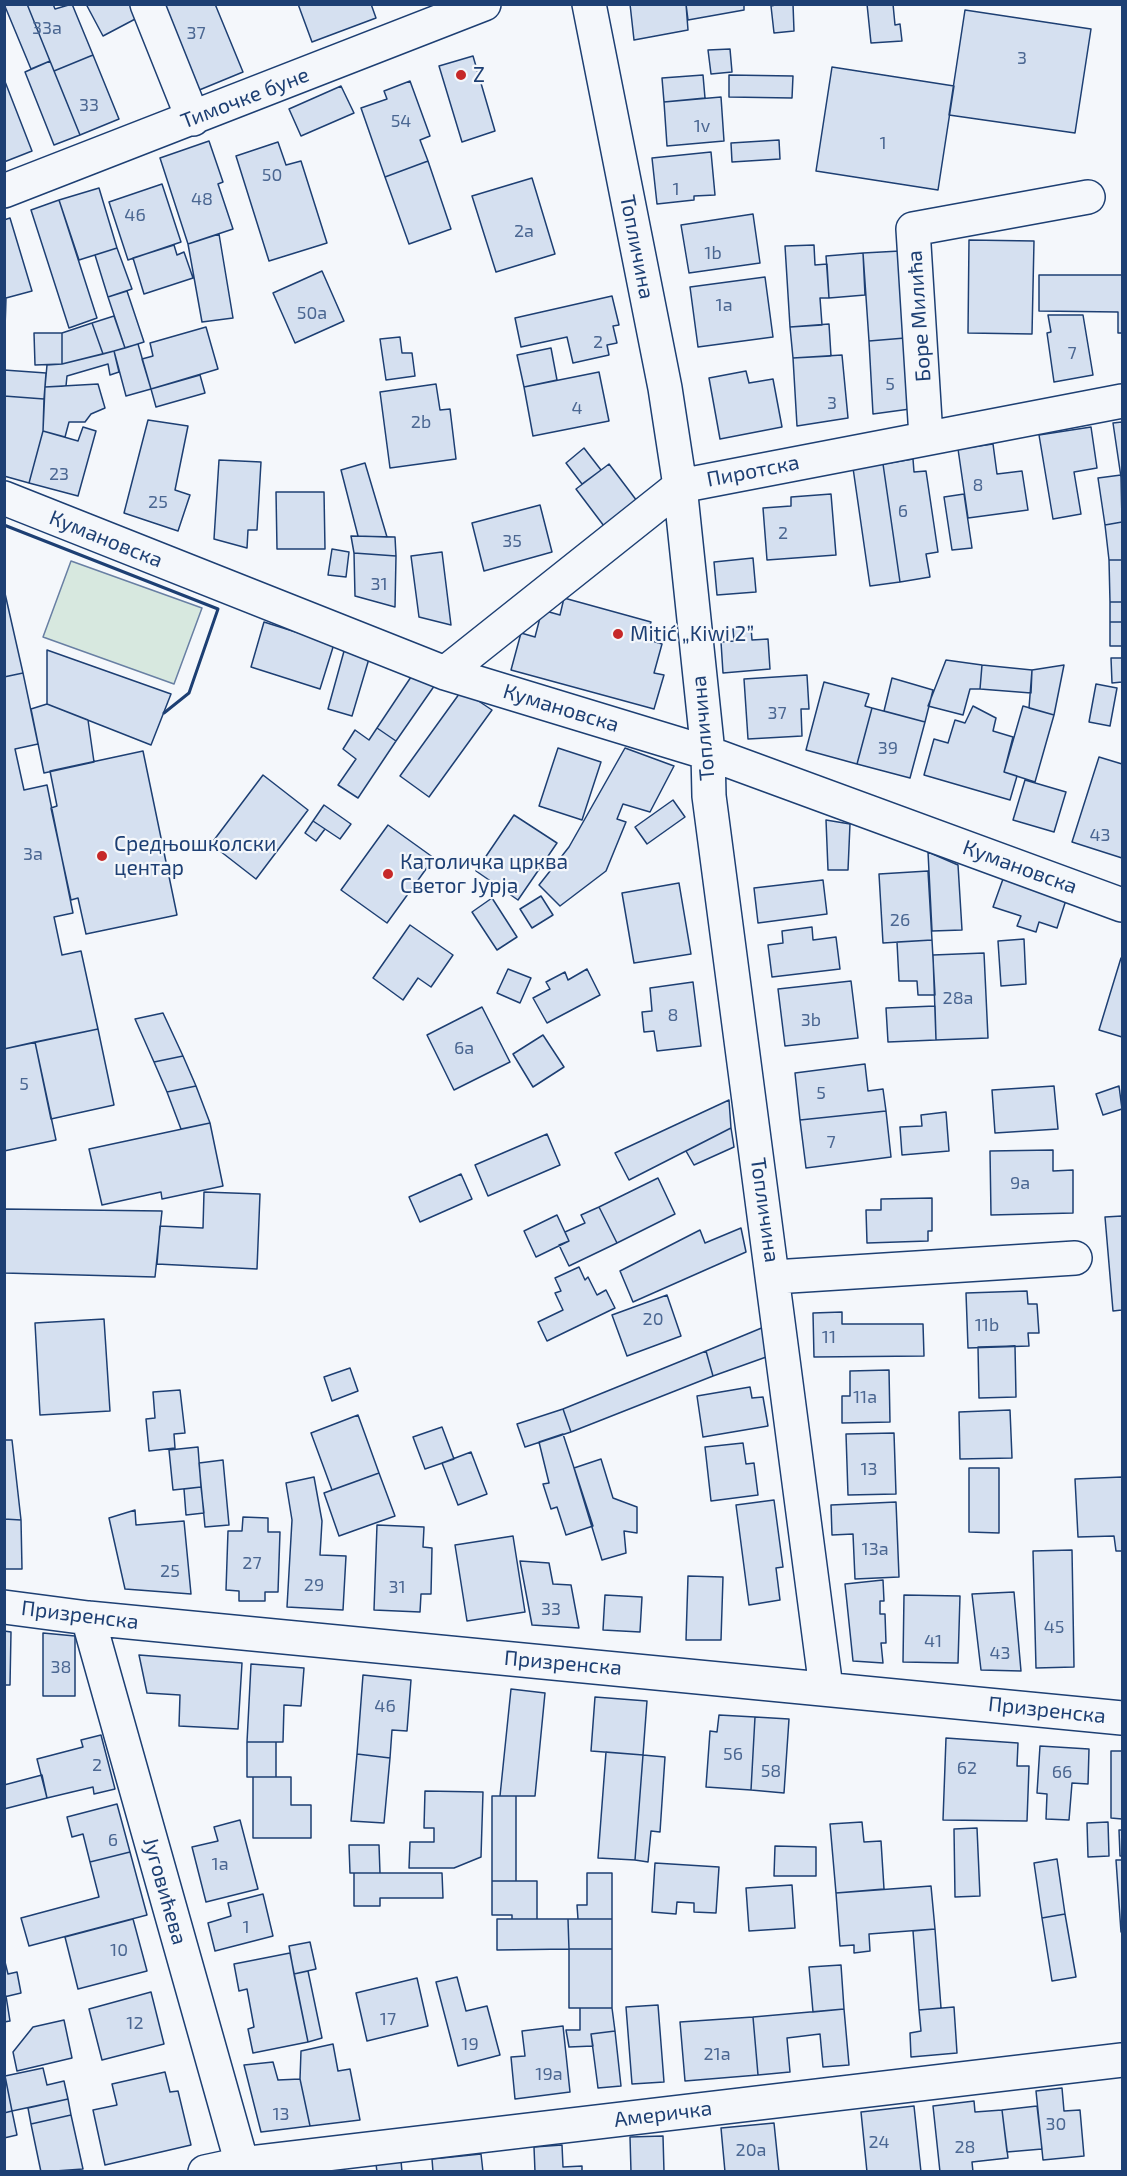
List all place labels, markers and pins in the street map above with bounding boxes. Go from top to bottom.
place label: Z [473,62,485,88]
marker: Z [454,68,468,82]
place label: Mitić „Kiwi 2” [630,621,754,647]
marker: Mitić „Kiwi 2” [611,627,625,641]
place label: Средњошколски центар [114,831,276,881]
marker: Средњошколски центар [95,849,109,863]
place label: Католичка црква Светог Јурја [400,849,568,899]
marker: Католичка црква Светог Јурја [381,867,395,881]

